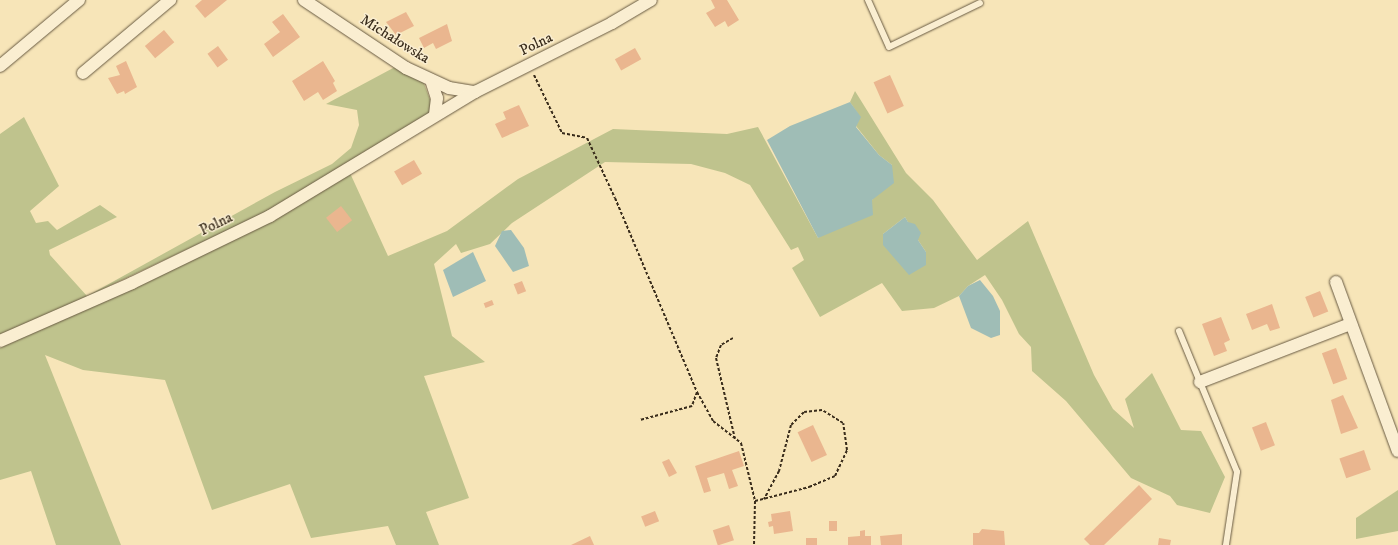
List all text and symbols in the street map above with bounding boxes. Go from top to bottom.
street label: Michałowska [357,11,433,67]
street label: Polna [517,28,555,60]
street label: Polna [197,208,235,240]

